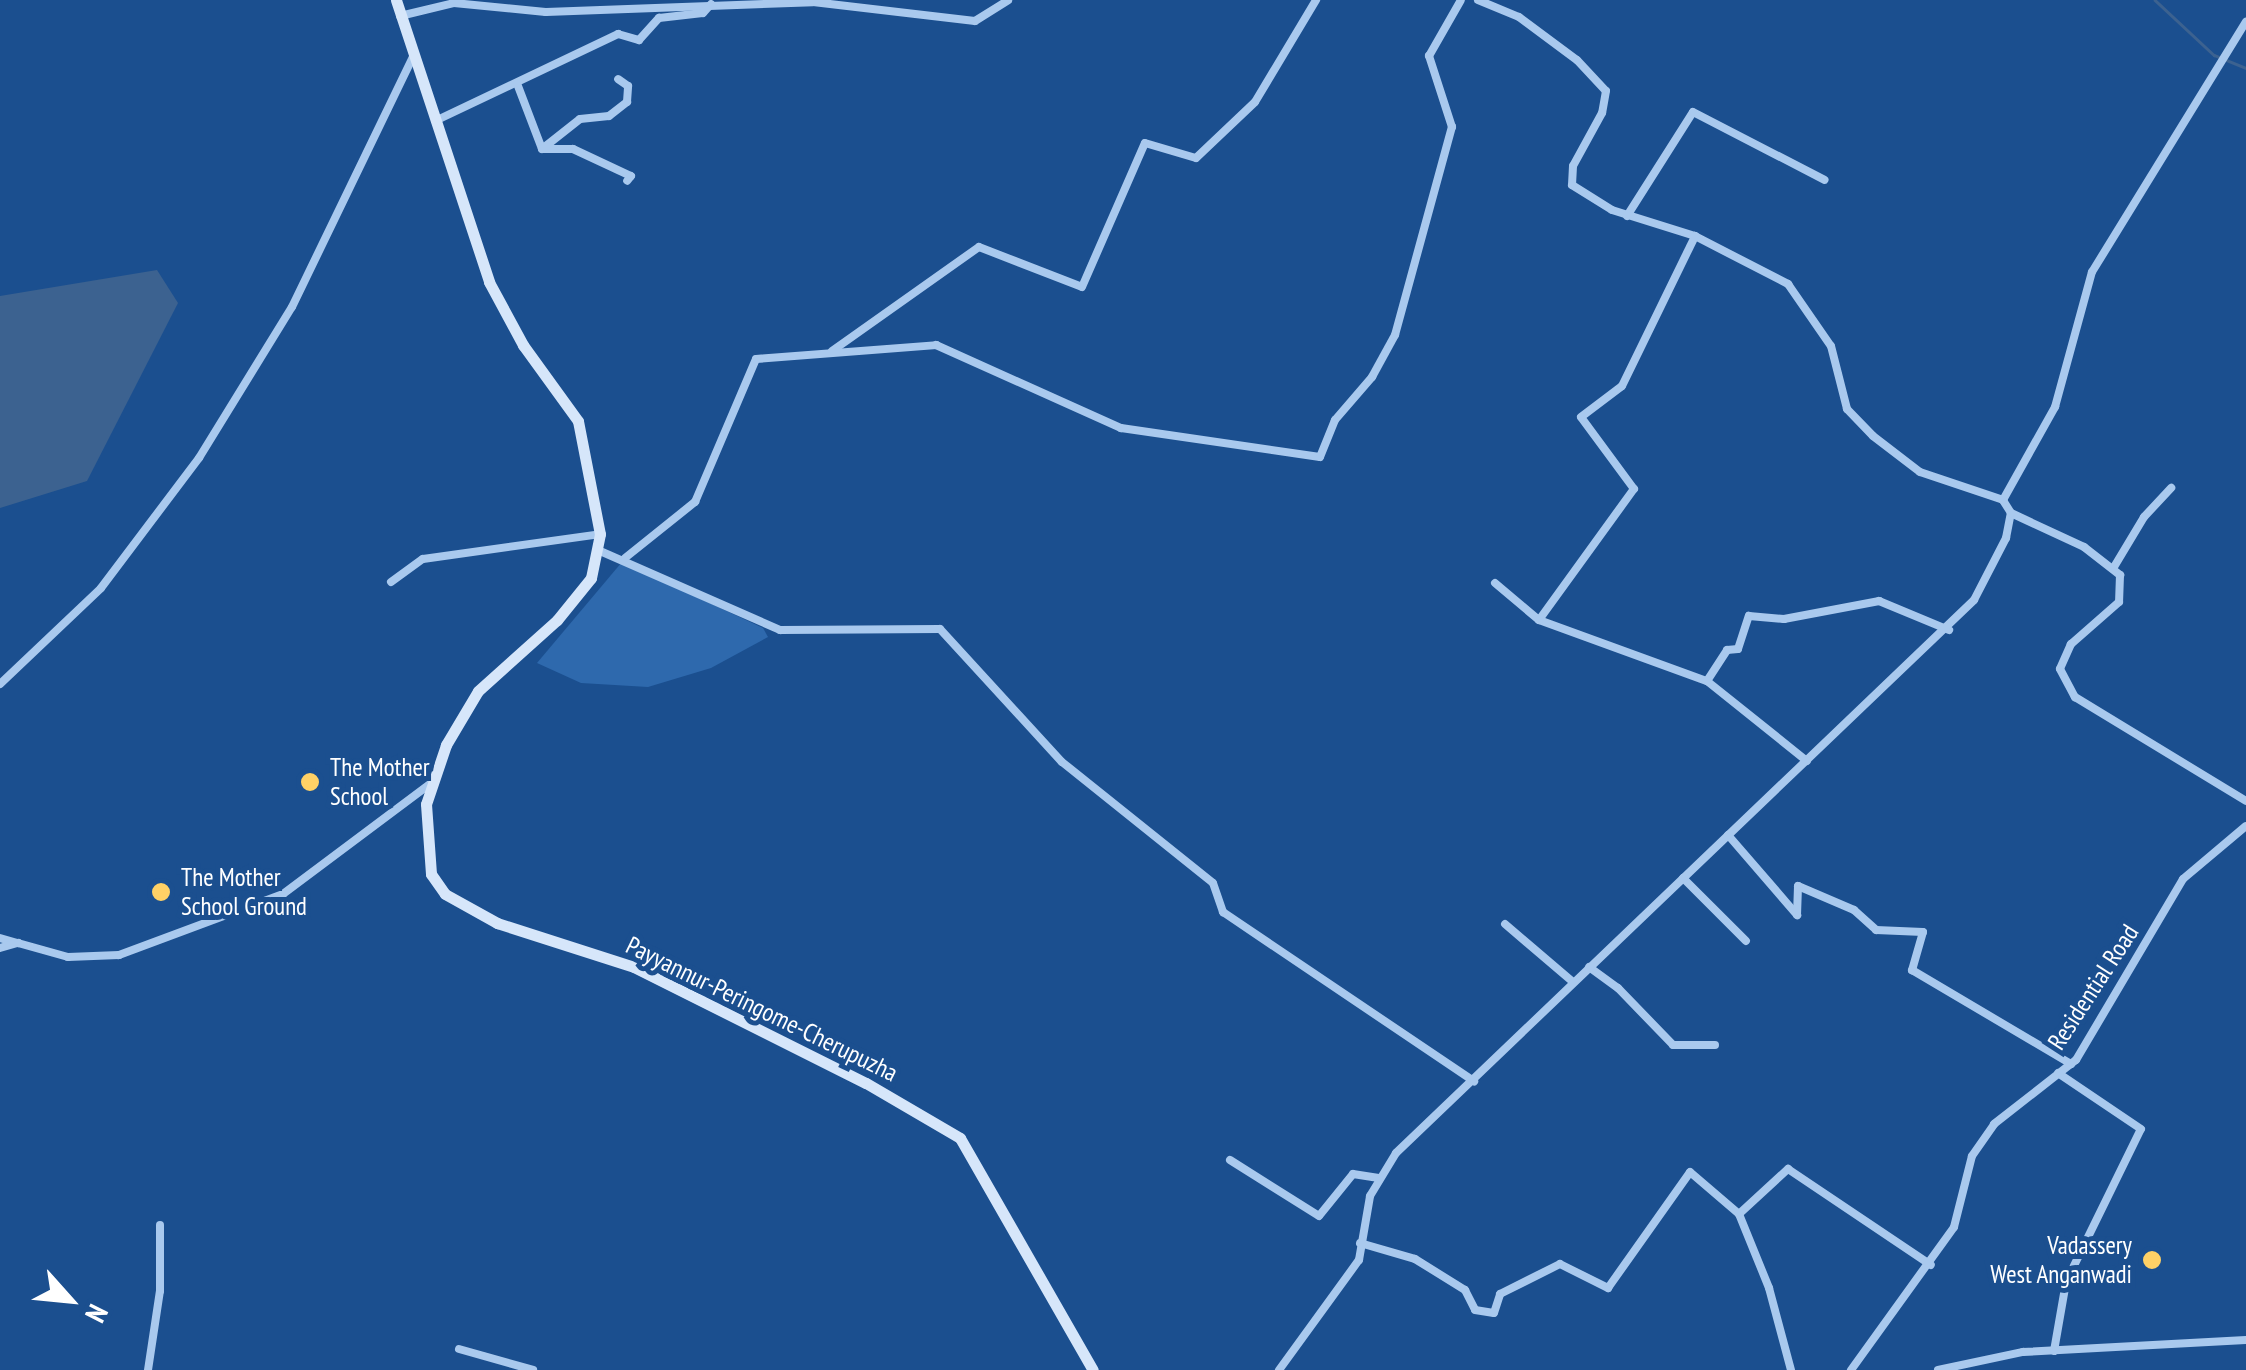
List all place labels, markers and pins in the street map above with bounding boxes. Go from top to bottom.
place label: The Mother School [330,753,430,812]
marker: The Mother School [299,771,321,793]
place label: The Mother School Ground [181,863,307,922]
marker: The Mother School Ground [150,881,172,903]
place label: Vadassery West Anganwadi [1990,1231,2132,1290]
marker: Vadassery West Anganwadi [2141,1249,2163,1271]

